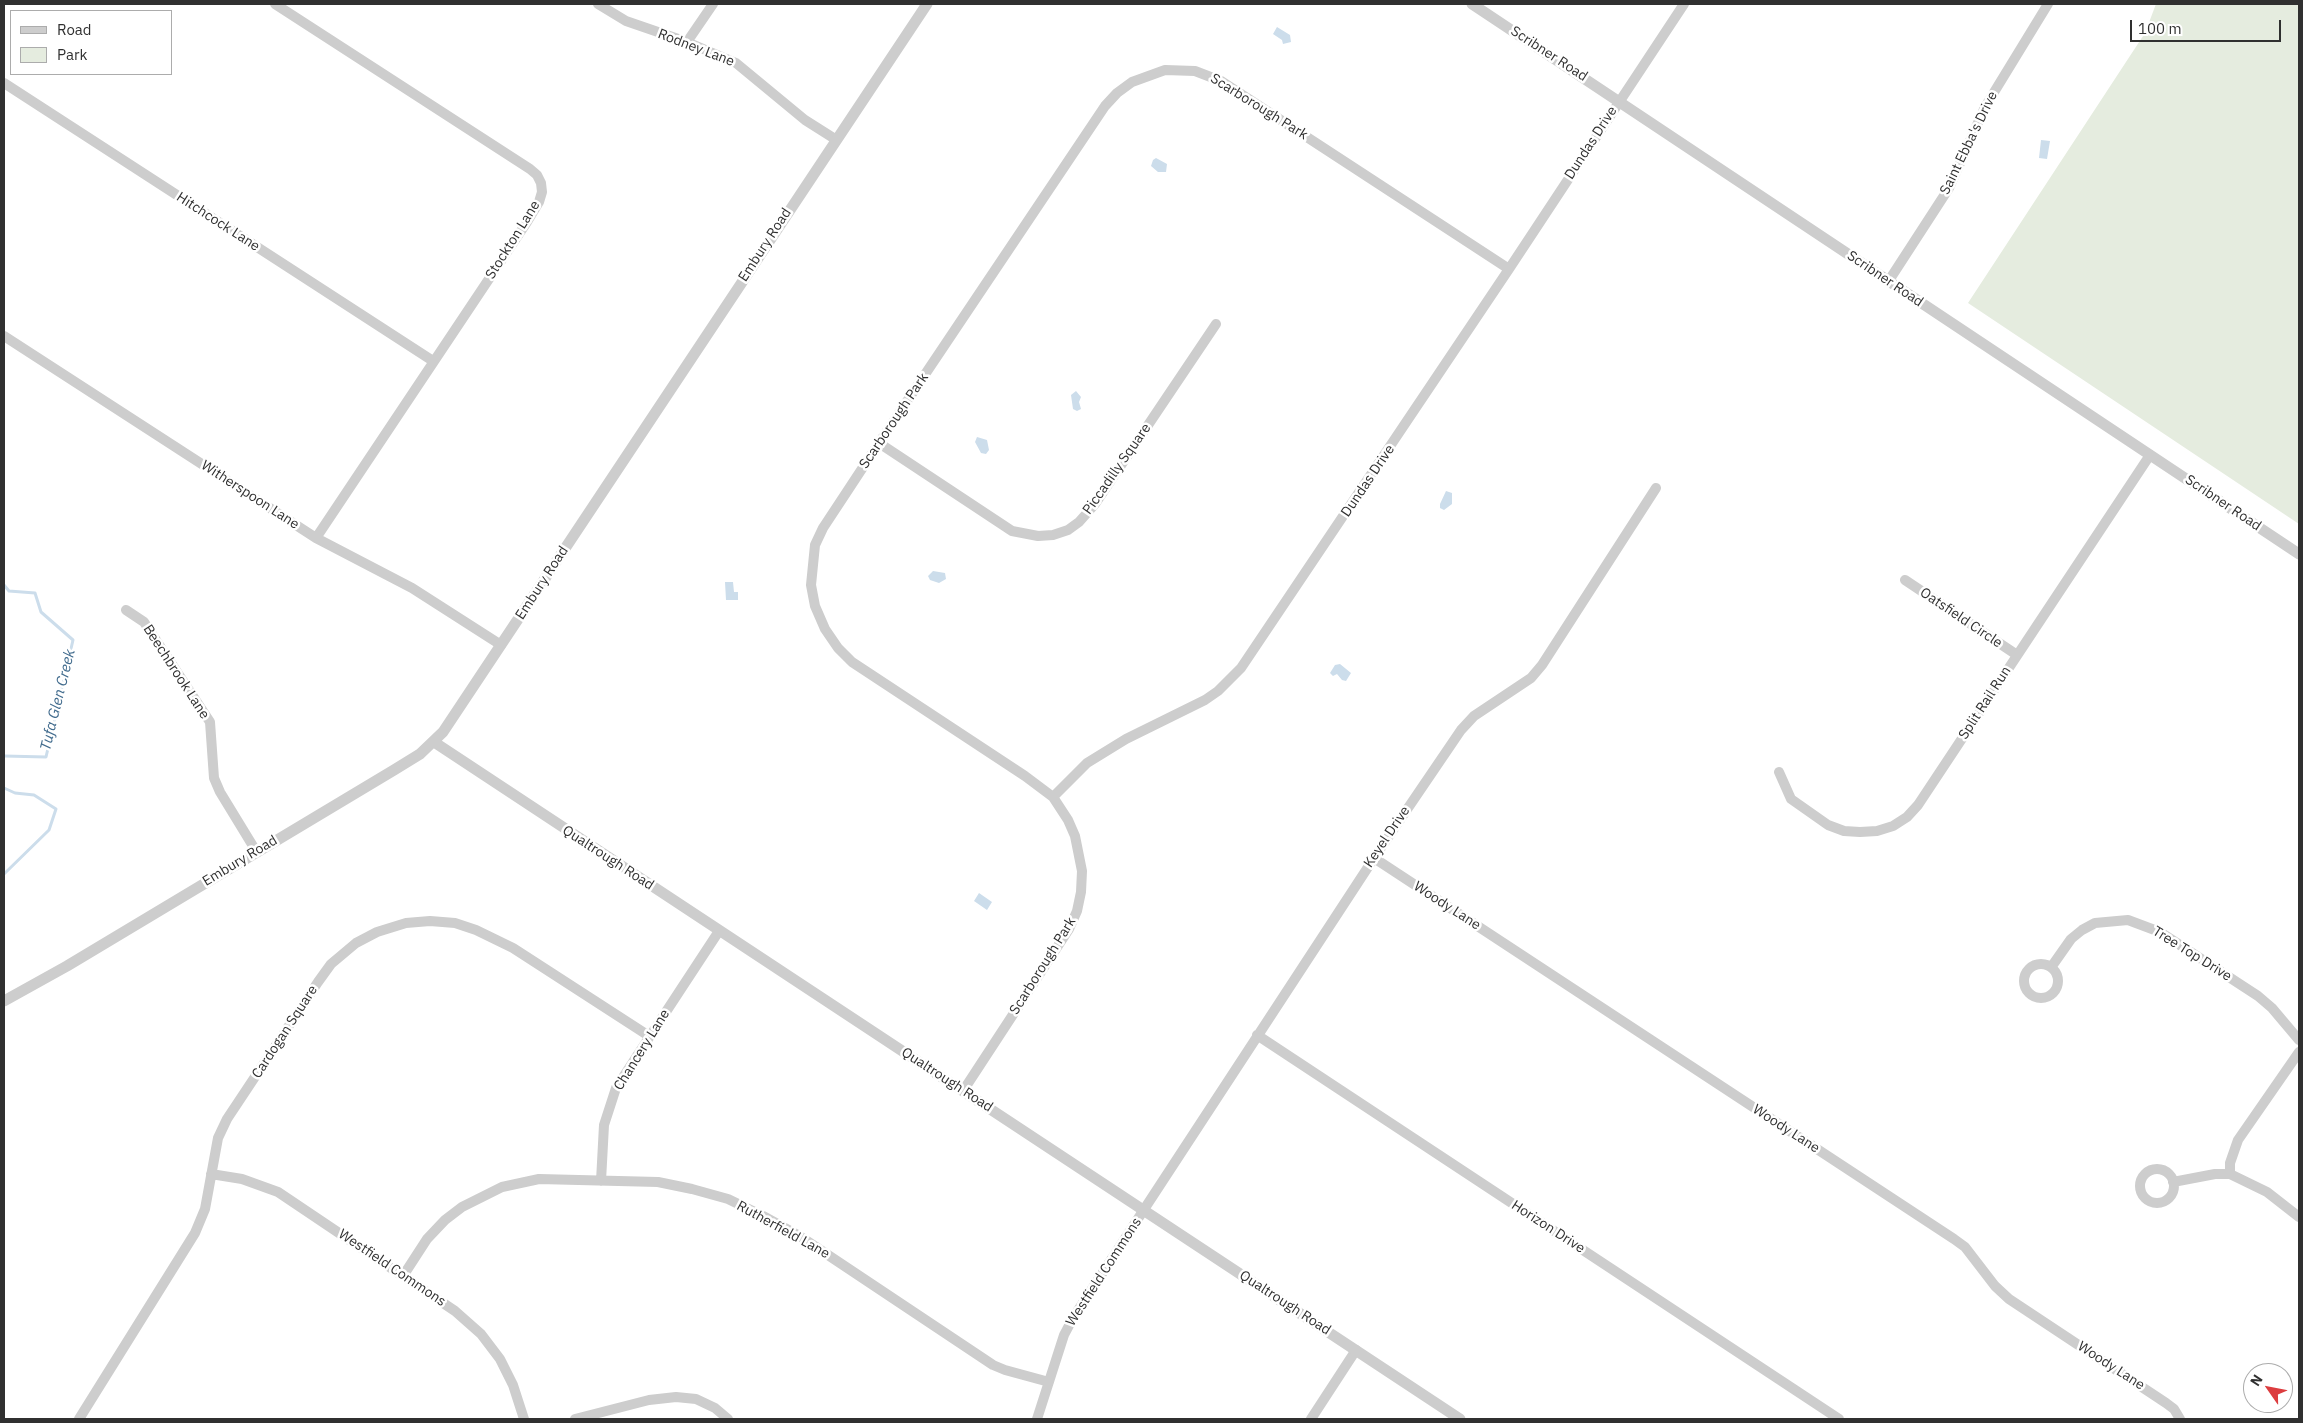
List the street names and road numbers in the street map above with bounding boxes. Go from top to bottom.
street label: Scribner Road [1507,23,1591,85]
street label: Rodney Lane [655,26,737,70]
street label: Scarborough Park [1207,70,1311,144]
street label: Saint Ebba's Drive [1937,89,2001,197]
street label: Dundas Drive [1561,103,1621,183]
street label: Hitchcock Lane [173,189,263,255]
street label: Stockton Lane [482,198,544,282]
street label: Embury Road [735,205,795,285]
street label: Scribner Road [1844,247,1926,311]
street label: Scarborough Park [856,370,932,472]
street label: Piccadilly Square [1079,420,1155,518]
street label: Dundas Drive [1338,442,1398,520]
street label: Witherspoon Lane [198,457,302,533]
street label: Scribner Road [2182,471,2264,535]
street label: Embury Road [512,543,572,623]
street label: Oatsfield Circle [1917,584,2005,652]
street label: Beechbrook Lane [139,622,213,722]
street label: Split Rail Run [1955,663,2015,743]
street label: Keyel Drive [1360,803,1414,871]
street label: Qualtrough Road [559,822,657,894]
street label: Embury Road [200,832,280,890]
street label: Woody Lane [1410,878,1484,934]
street label: Scarborough Park [1006,914,1080,1018]
street label: Tree Top Drive [2149,923,2235,985]
street label: Cardogan Square [249,982,321,1082]
street label: Chancery Lane [610,1006,674,1094]
street label: Qualtrough Road [898,1044,996,1116]
street label: Woody Lane [1749,1101,1823,1157]
street label: Horizon Drive [1508,1197,1588,1257]
street label: Rutherfield Lane [734,1198,832,1262]
street label: Westfield Commons [1063,1215,1145,1329]
street label: Westfield Commons [335,1226,449,1310]
street label: Qualtrough Road [1236,1267,1334,1339]
street label: Woody Lane [2074,1338,2148,1394]

